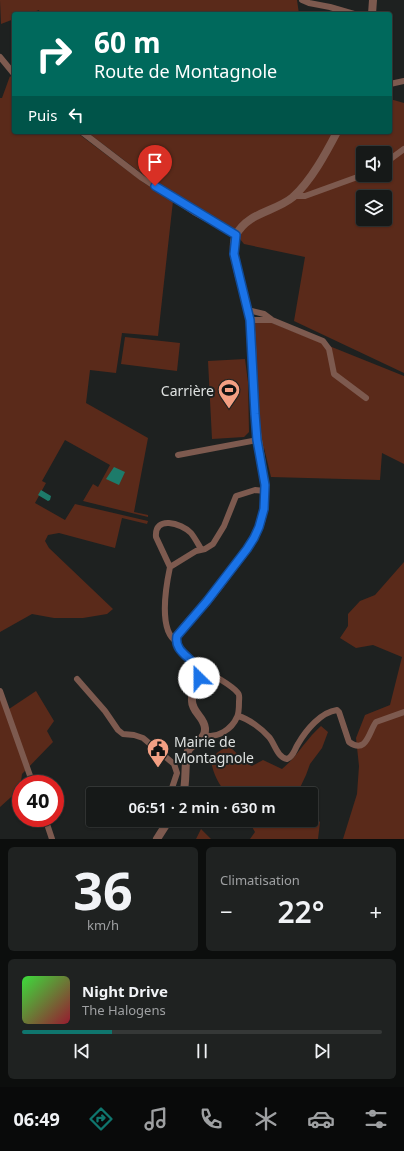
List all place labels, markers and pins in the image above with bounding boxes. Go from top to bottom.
pin [138,145,172,186]
sports icon: Carrière [216,377,242,410]
place label: Carrière [161,381,214,400]
place label: Mairie de Montagnole [174,732,254,767]
public building icon: Mairie de Montagnole [145,736,171,769]

